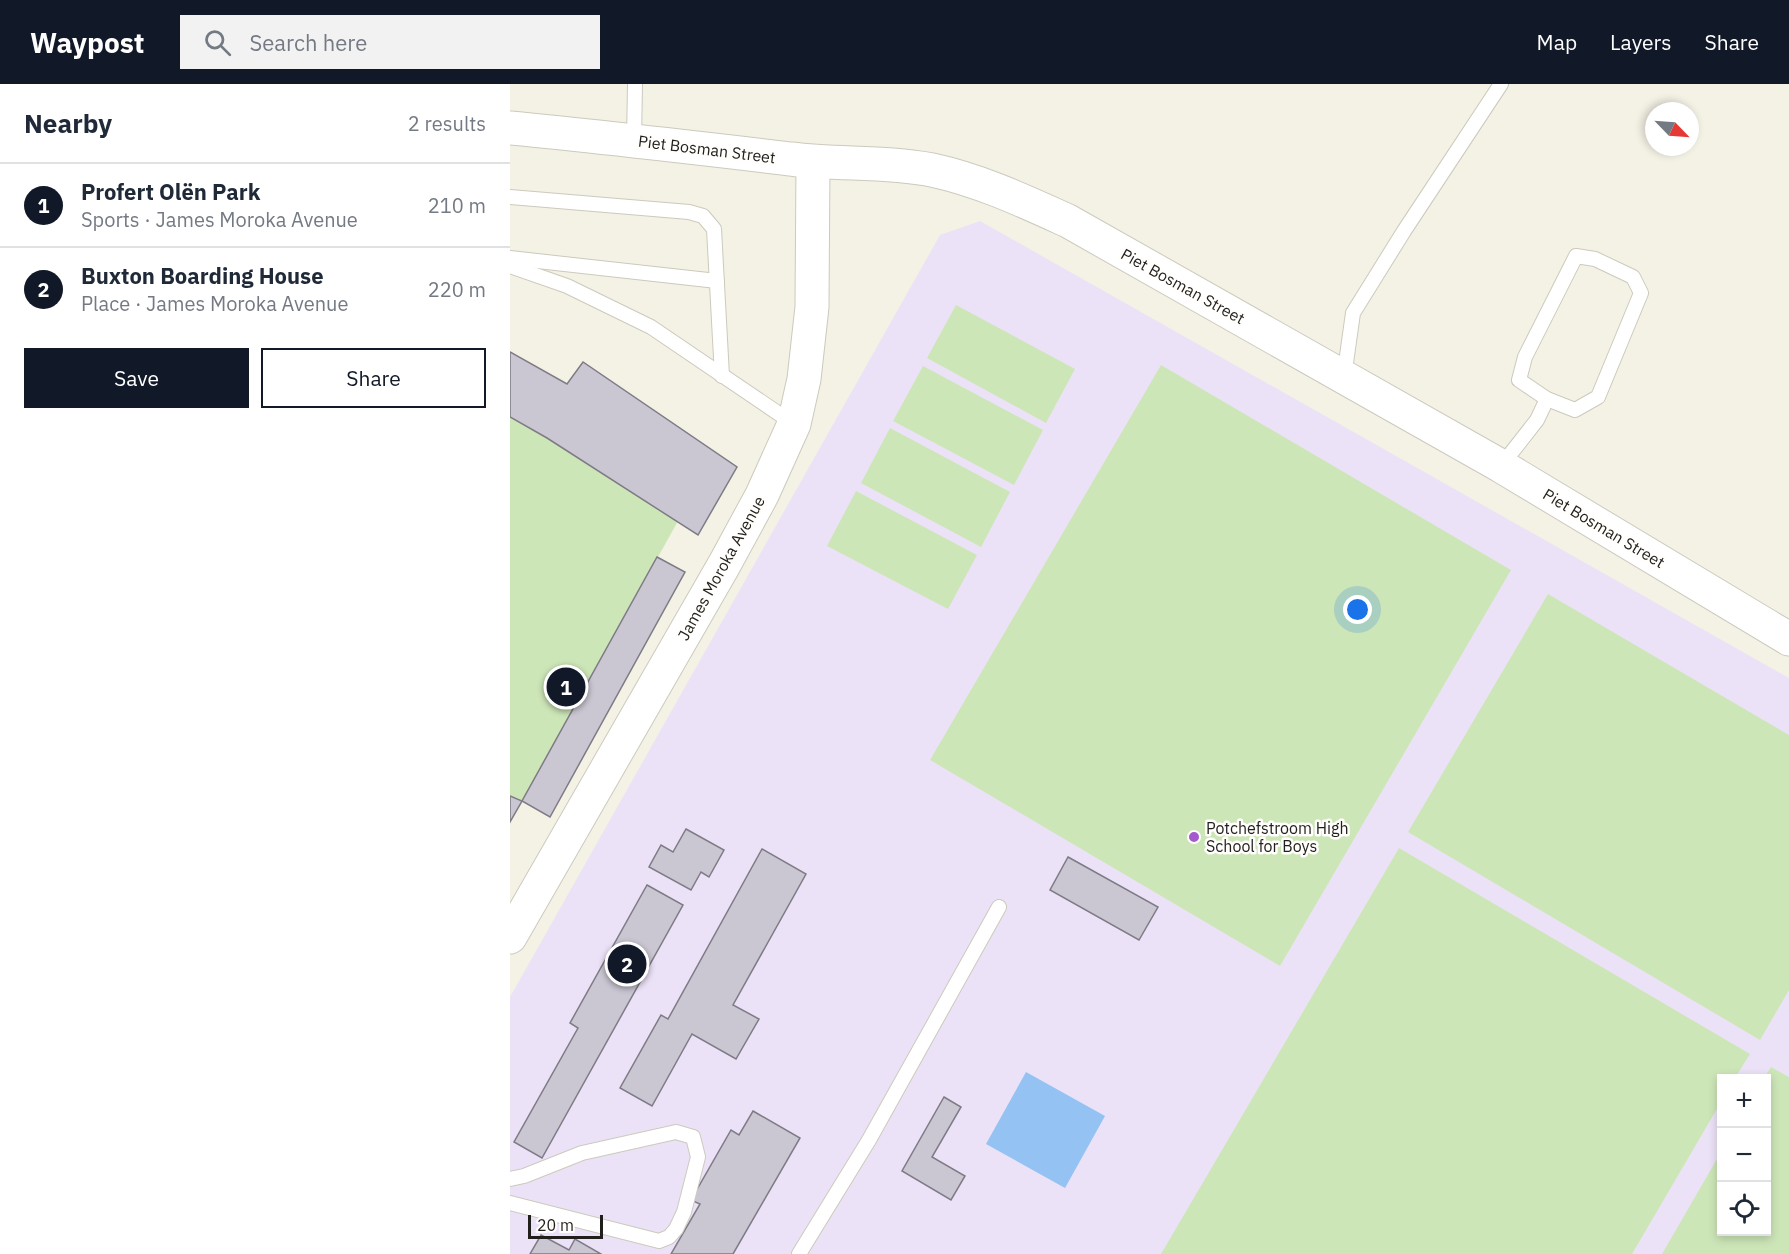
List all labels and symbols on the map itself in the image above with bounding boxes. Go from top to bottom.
north arrow [1645,102,1699,156]
street label: Piet Bosman Street [637,131,777,167]
street label: Piet Bosman Street [1118,244,1248,328]
street label: Piet Bosman Street [1540,484,1668,572]
street label: James Moroka Avenue [673,492,769,644]
your location [1343,595,1372,624]
pin: 1 [546,664,586,710]
place label: Potchefstroom High School for Boys [1206,818,1349,856]
marker: Potchefstroom High School for Boys [1187,830,1201,844]
pin: 2 [608,942,646,986]
scale bar [528,1212,603,1240]

